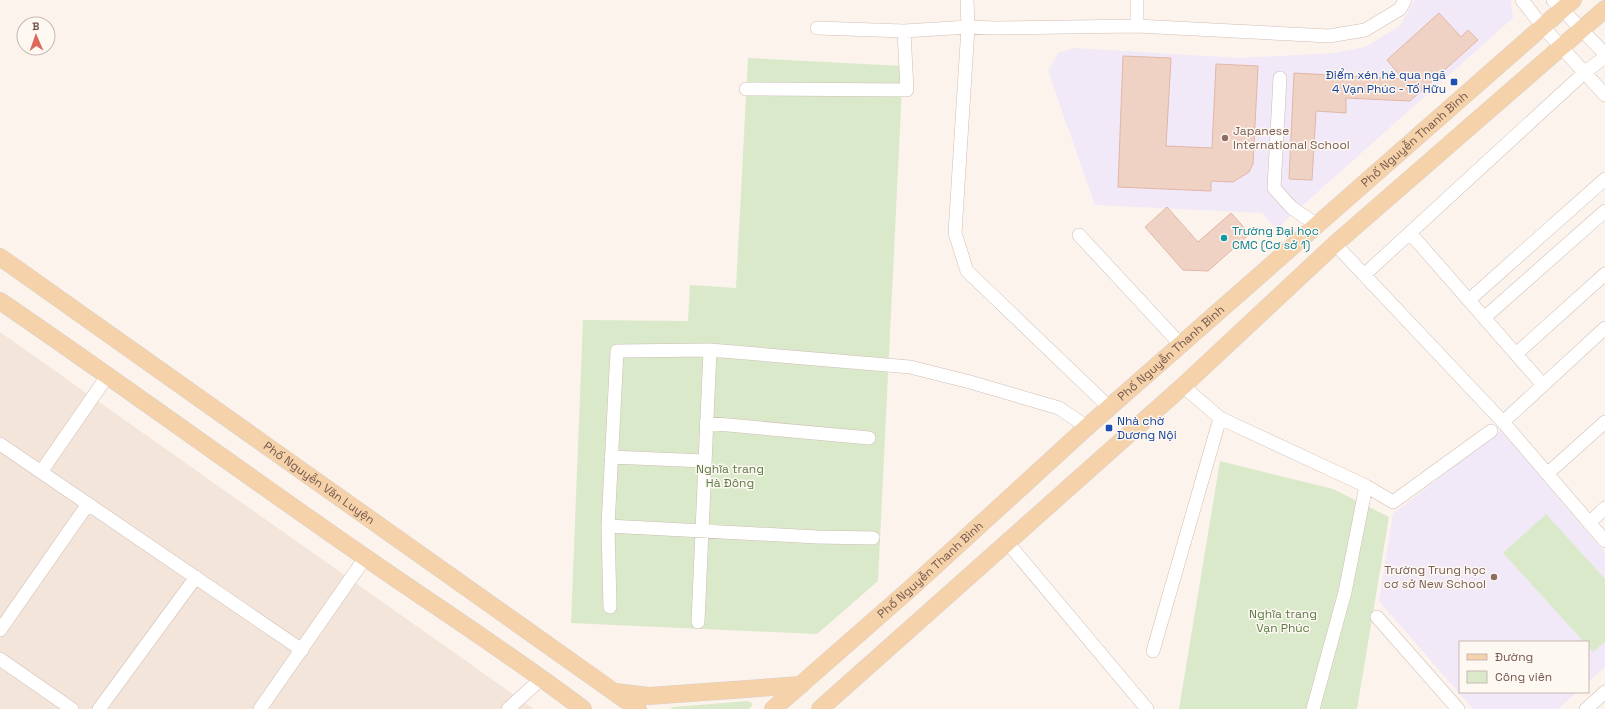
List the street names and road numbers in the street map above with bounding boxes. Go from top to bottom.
street label: Phố Nguyễn Thanh Bình [1358,88,1471,191]
street label: Phố Nguyễn Thanh Bình [1114,302,1228,405]
street label: Phố Nguyễn Văn Luyện [260,438,378,528]
street label: Phố Nguyễn Thanh Bình [874,518,987,622]

